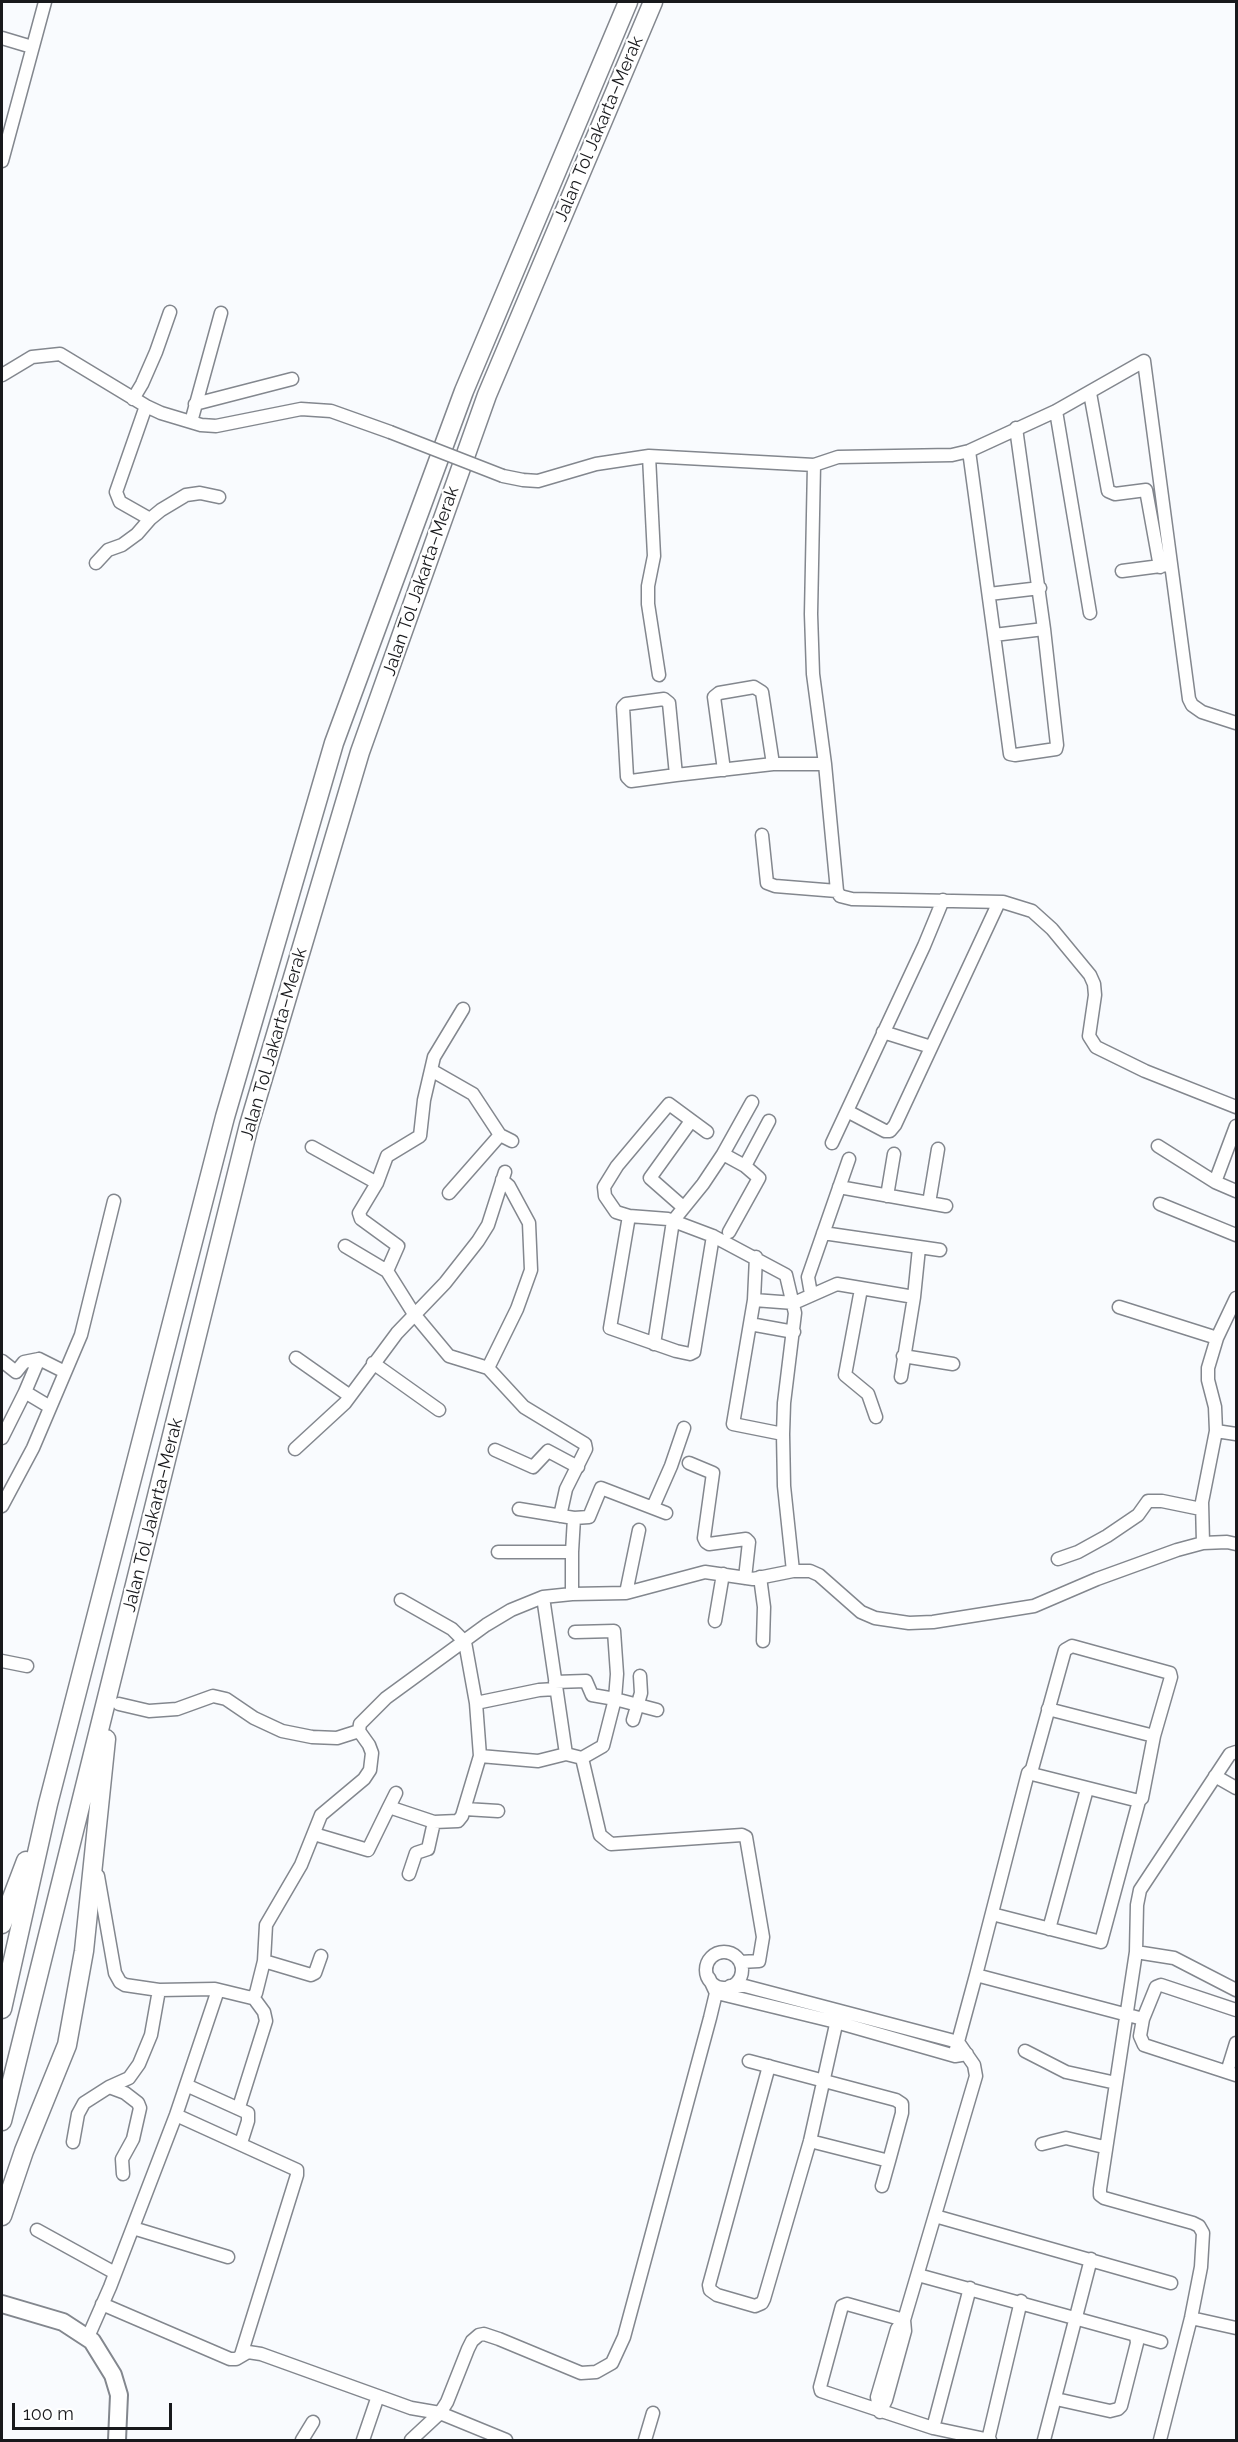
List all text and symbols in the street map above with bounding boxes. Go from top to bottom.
street label: Jalan Tol Jakarta–Merak [550,33,648,225]
street label: Jalan Tol Jakarta–Merak [378,483,464,679]
street label: Jalan Tol Jakarta–Merak [236,945,312,1143]
street label: Jalan Tol Jakarta–Merak [118,1416,188,1614]
scale bar [15,2391,176,2429]
text: 100 m [23,2403,74,2424]

